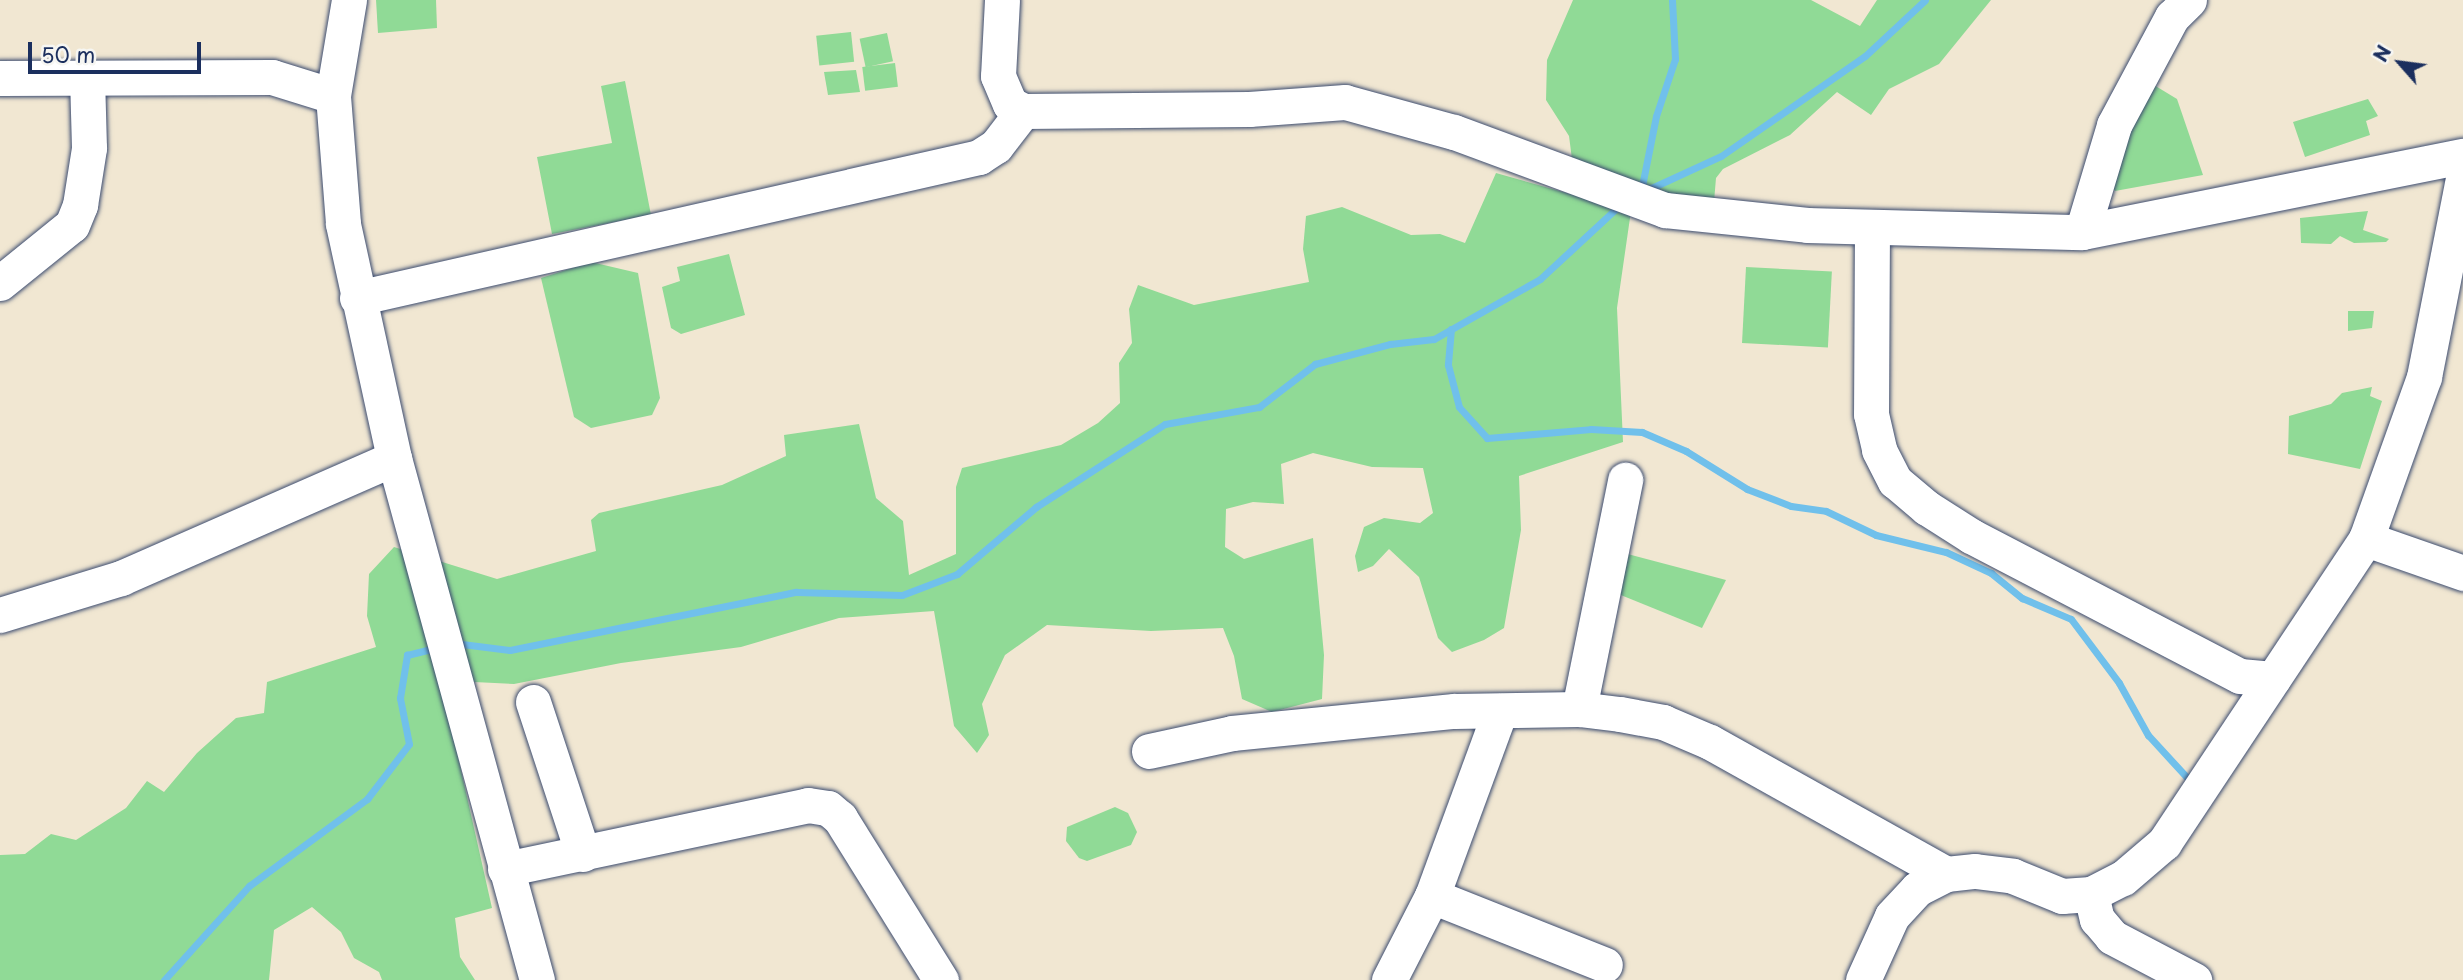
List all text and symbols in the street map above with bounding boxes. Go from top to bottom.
scale bar [32,28,205,72]
north arrow [2365,28,2435,98]
text: 50 m [41,38,95,70]
text: N [2366,40,2397,66]

